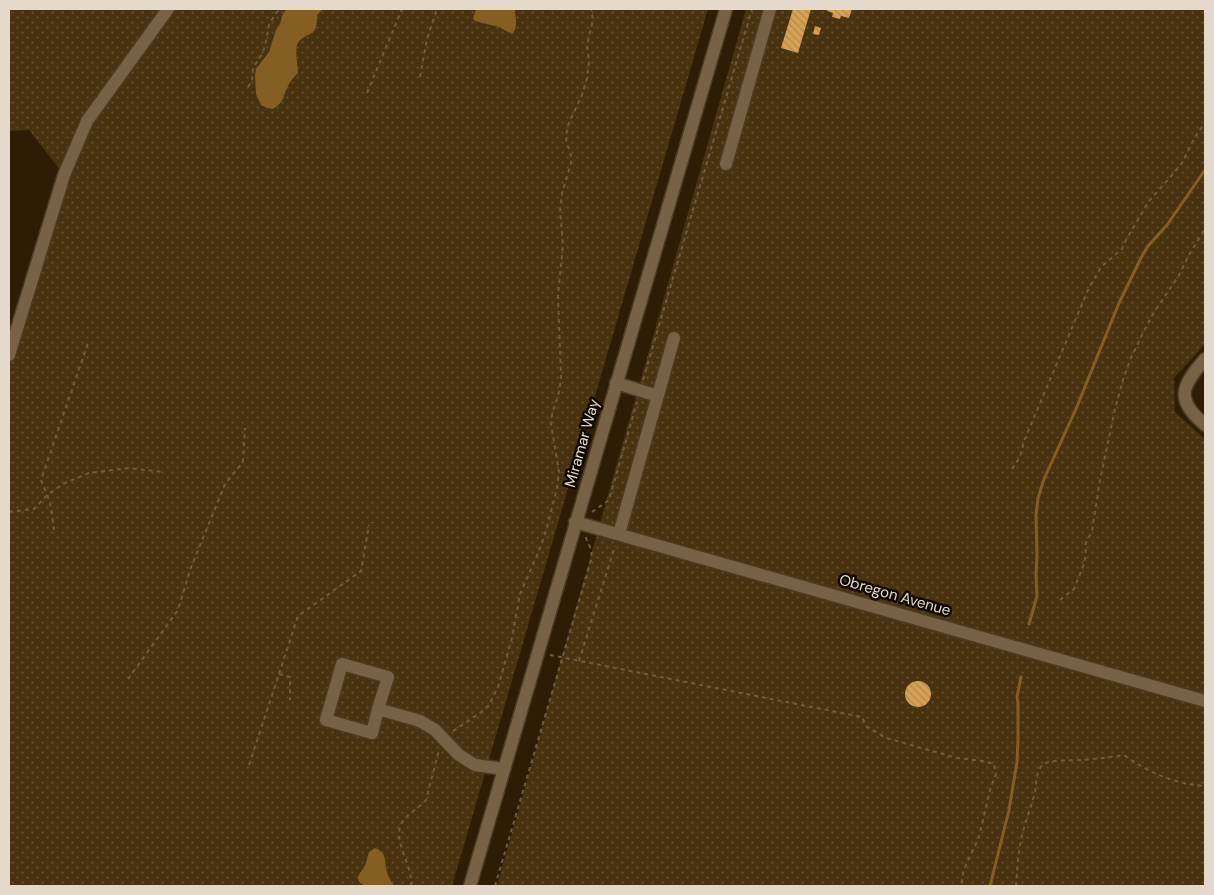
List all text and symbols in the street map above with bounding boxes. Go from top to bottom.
street label: Miramar Way [560,396,604,490]
street label: Obregon Avenue [837,569,953,621]

